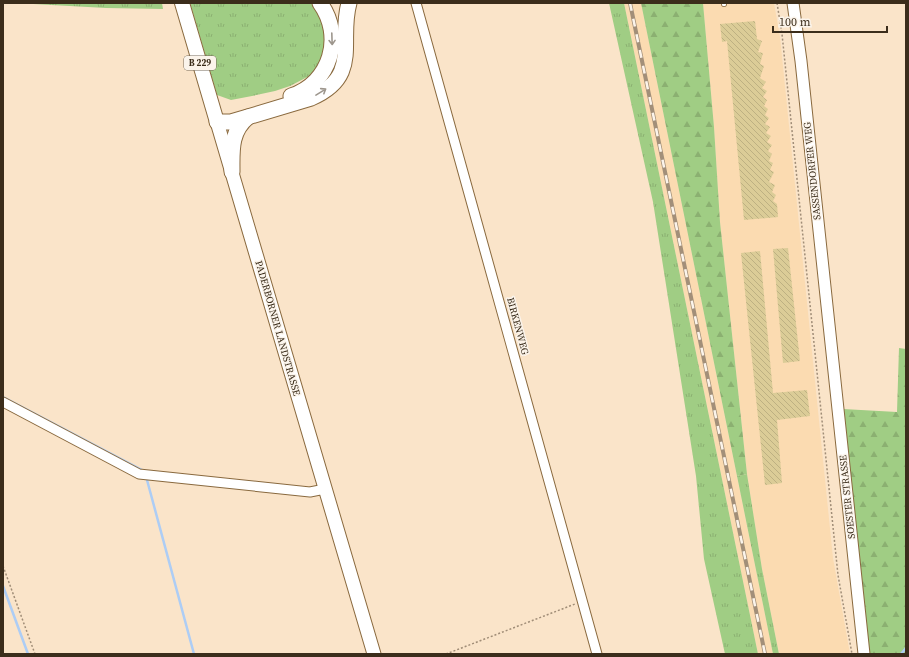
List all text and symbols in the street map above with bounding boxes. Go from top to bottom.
scale bar [773,8,887,34]
text: 100 m [779,14,811,30]
one-way arrow [328,32,336,45]
road number: B 229 [184,56,216,70]
one-way arrow [315,88,326,96]
street label: SASSENDORFER WEG [800,121,824,220]
street label: PADERBORNER LANDSTRASSE [252,259,304,397]
street label: BIRKENWEG [504,296,532,356]
street label: SOESTER STRASSE [836,454,858,540]

